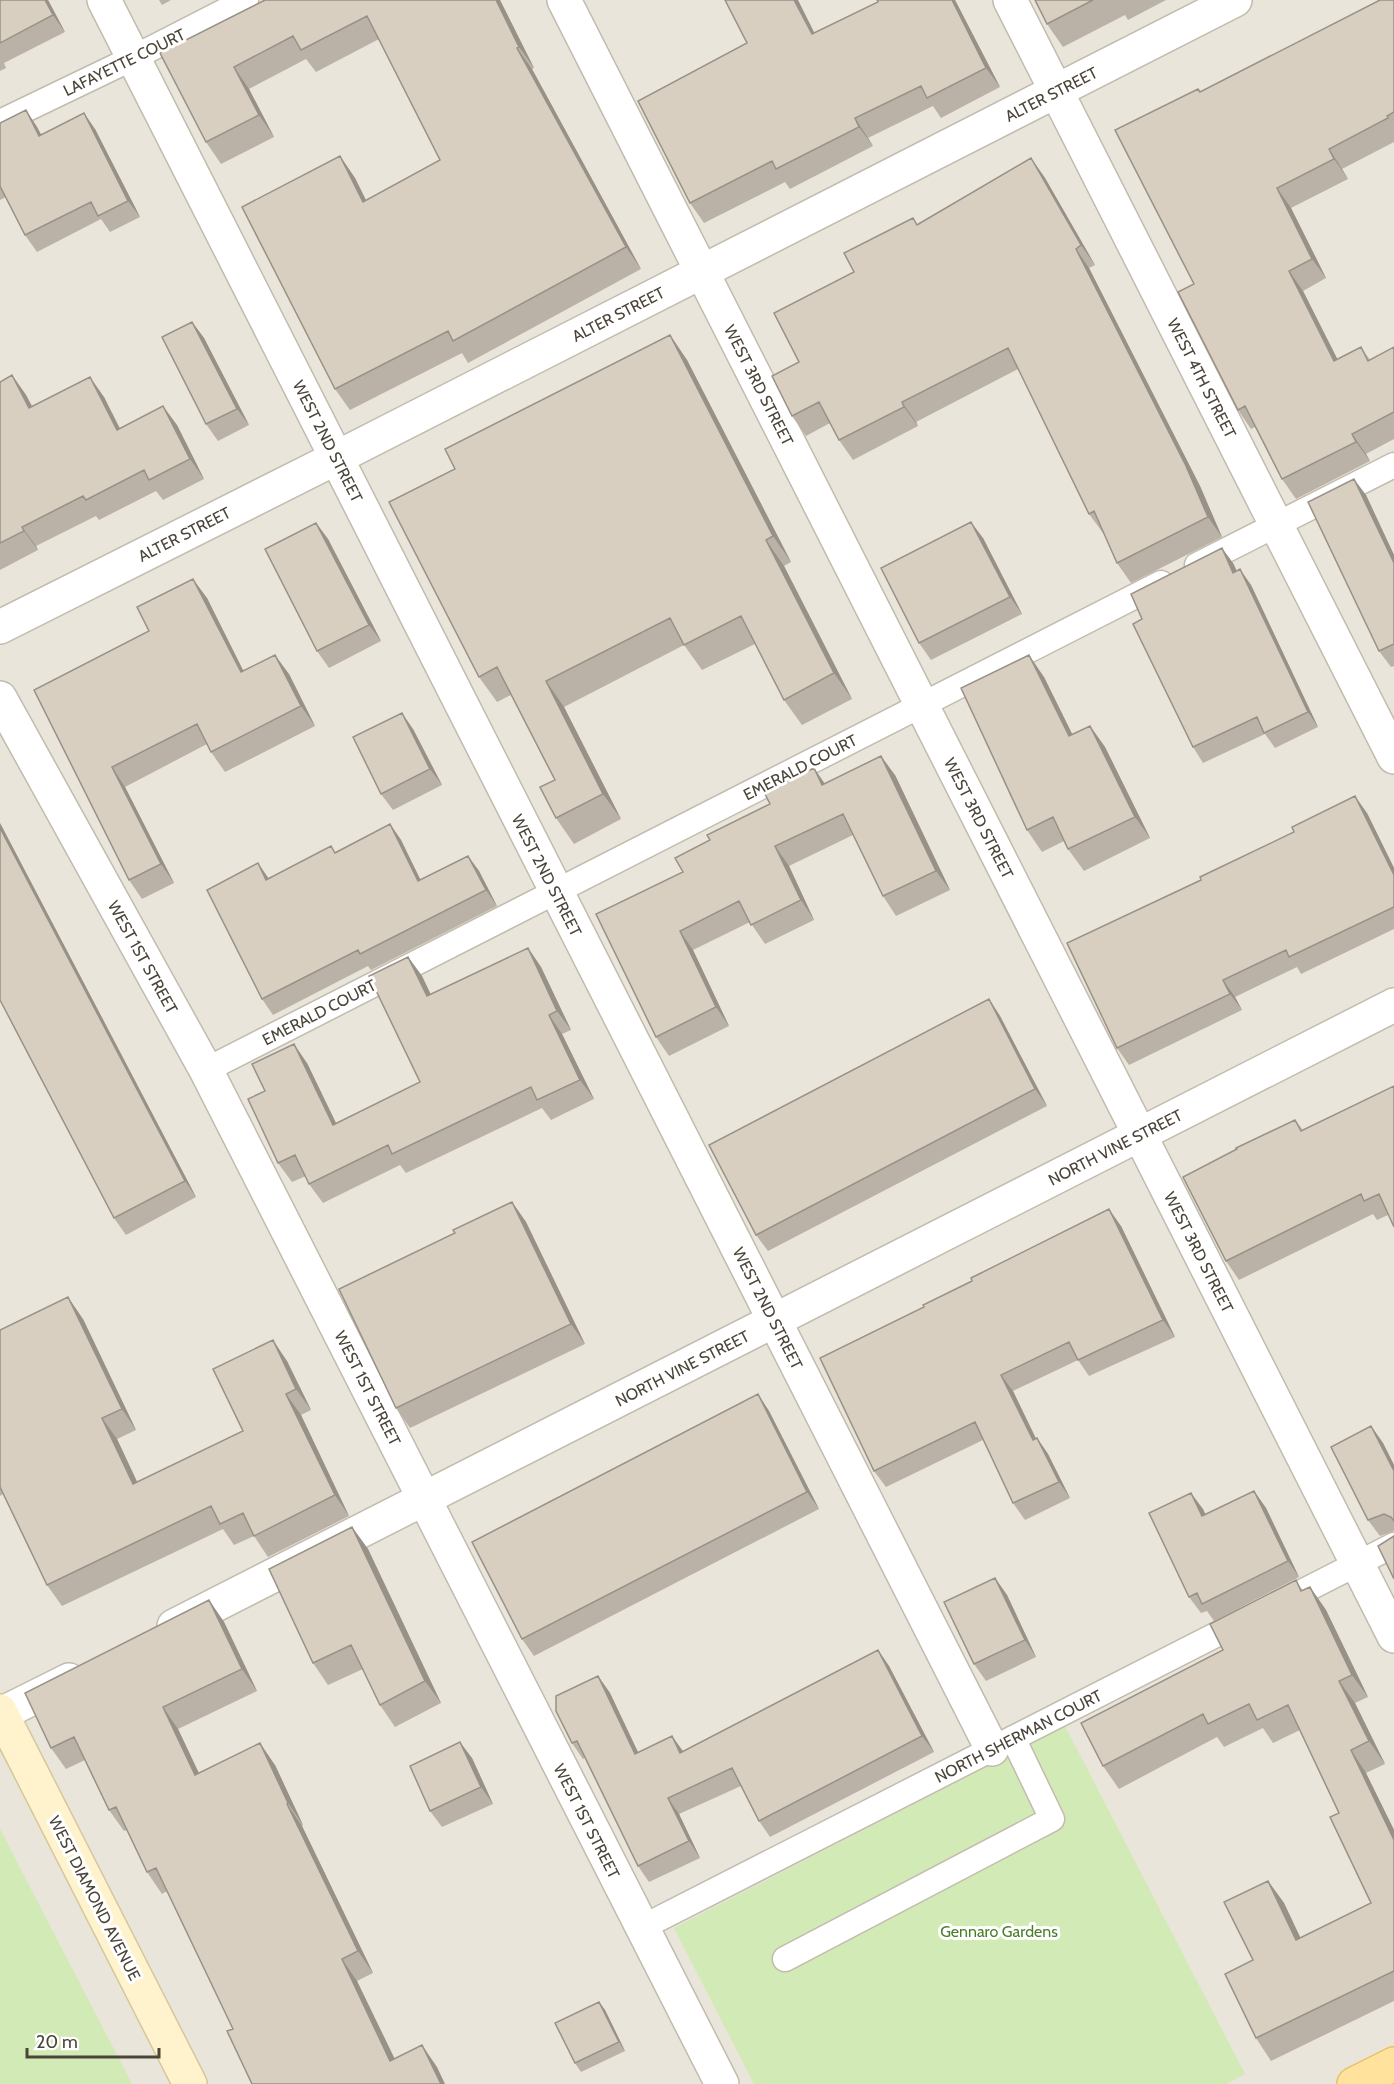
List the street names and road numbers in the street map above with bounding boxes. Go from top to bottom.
street label: LAFAYETTE COURT [60,25,189,100]
street label: ALTER STREET [1002,63,1101,126]
street label: ALTER STREET [569,283,668,346]
street label: WEST 4TH STREET [1163,315,1240,442]
street label: WEST 3RD STREET [720,322,797,449]
street label: WEST 2ND STREET [289,377,367,506]
street label: ALTER STREET [135,503,234,566]
street label: EMERALD COURT [740,730,861,804]
street label: WEST 3RD STREET [940,755,1017,882]
street label: WEST 2ND STREET [508,811,586,940]
street label: WEST 1ST STREET [104,898,182,1017]
street label: EMERALD COURT [259,975,380,1049]
street label: NORTH VINE STREET [1045,1105,1186,1189]
street label: WEST 3RD STREET [1160,1189,1237,1316]
street label: WEST 2ND STREET [729,1244,807,1373]
street label: NORTH VINE STREET [612,1326,753,1410]
street label: WEST 1ST STREET [331,1328,405,1449]
street label: NORTH SHERMAN COURT [932,1686,1105,1787]
street label: WEST 1ST STREET [550,1761,624,1882]
street label: WEST DIAMOND AVENUE [45,1813,144,1984]

